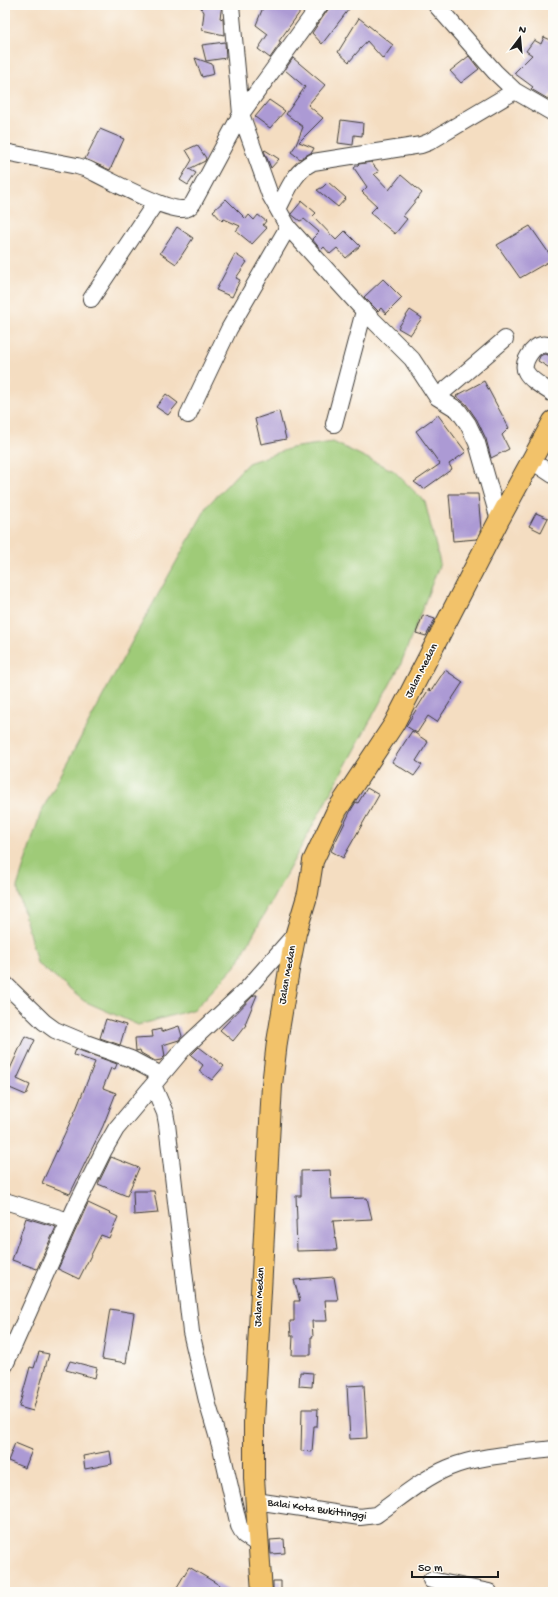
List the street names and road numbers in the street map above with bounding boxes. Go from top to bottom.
street label: Jalan Medan [403,641,441,700]
street label: Jalan Medan [277,944,299,1005]
street label: Jalan Medan [252,1266,268,1327]
street label: Balai Kota Bukittinggi [266,1497,367,1523]

